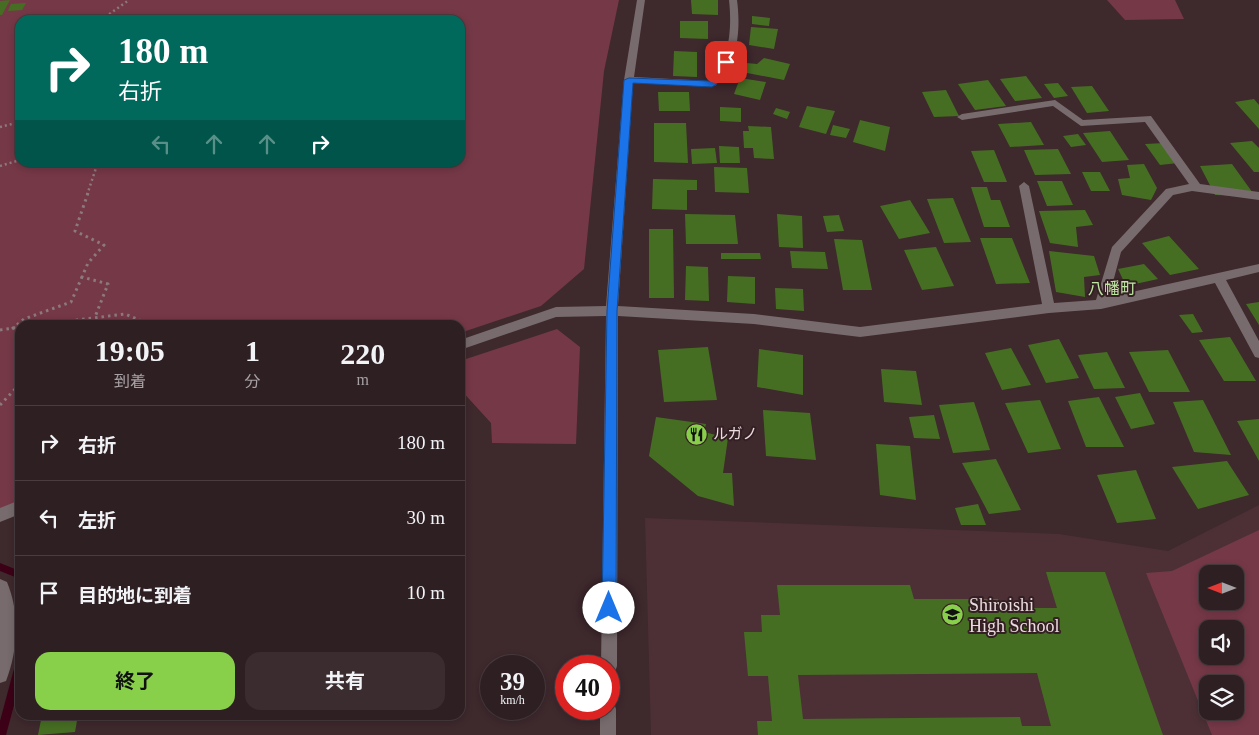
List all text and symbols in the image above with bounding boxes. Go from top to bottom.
text: 180 m [118,32,208,71]
icon: right [35,35,100,100]
pin [705,41,747,83]
icon: arrive [712,48,740,76]
text: 右折 [118,79,162,104]
icon: left [147,130,175,158]
icon: ahead [200,130,228,158]
icon: ahead [253,130,281,158]
icon: right [306,130,334,158]
district label: 八幡町 [1088,280,1136,297]
text: 19:05 [95,334,165,367]
text: 1 [245,334,260,367]
text: 220 [340,337,385,370]
text: m [356,371,369,388]
text: 到着 [114,373,146,390]
text: 分 [244,373,260,390]
restaurant icon: ルガノ [685,422,709,446]
place label: ルガノ [713,426,758,442]
icon: right [35,429,63,457]
text: 180 m [397,432,445,453]
text: 右折 [78,435,116,456]
icon: left [35,504,63,532]
text: 30 m [406,507,445,528]
text: 左折 [78,510,116,531]
north arrow [1199,565,1244,610]
map controls [1199,565,1244,720]
icon: arrive [35,579,63,607]
position arrow [582,581,634,633]
text: 10 m [406,582,445,603]
text: 目的地に到着 [78,585,192,606]
place label: Shiroishi High School [969,595,1060,636]
school or university icon: Shiroishi High School [941,603,965,627]
button: sound [1199,620,1244,665]
button: 終了 [35,652,235,710]
button: 共有 [245,652,445,710]
speed limit sign: 40 [555,655,620,720]
text: 39 [500,668,525,695]
button: layers [1199,675,1244,720]
text: km/h [500,693,525,707]

